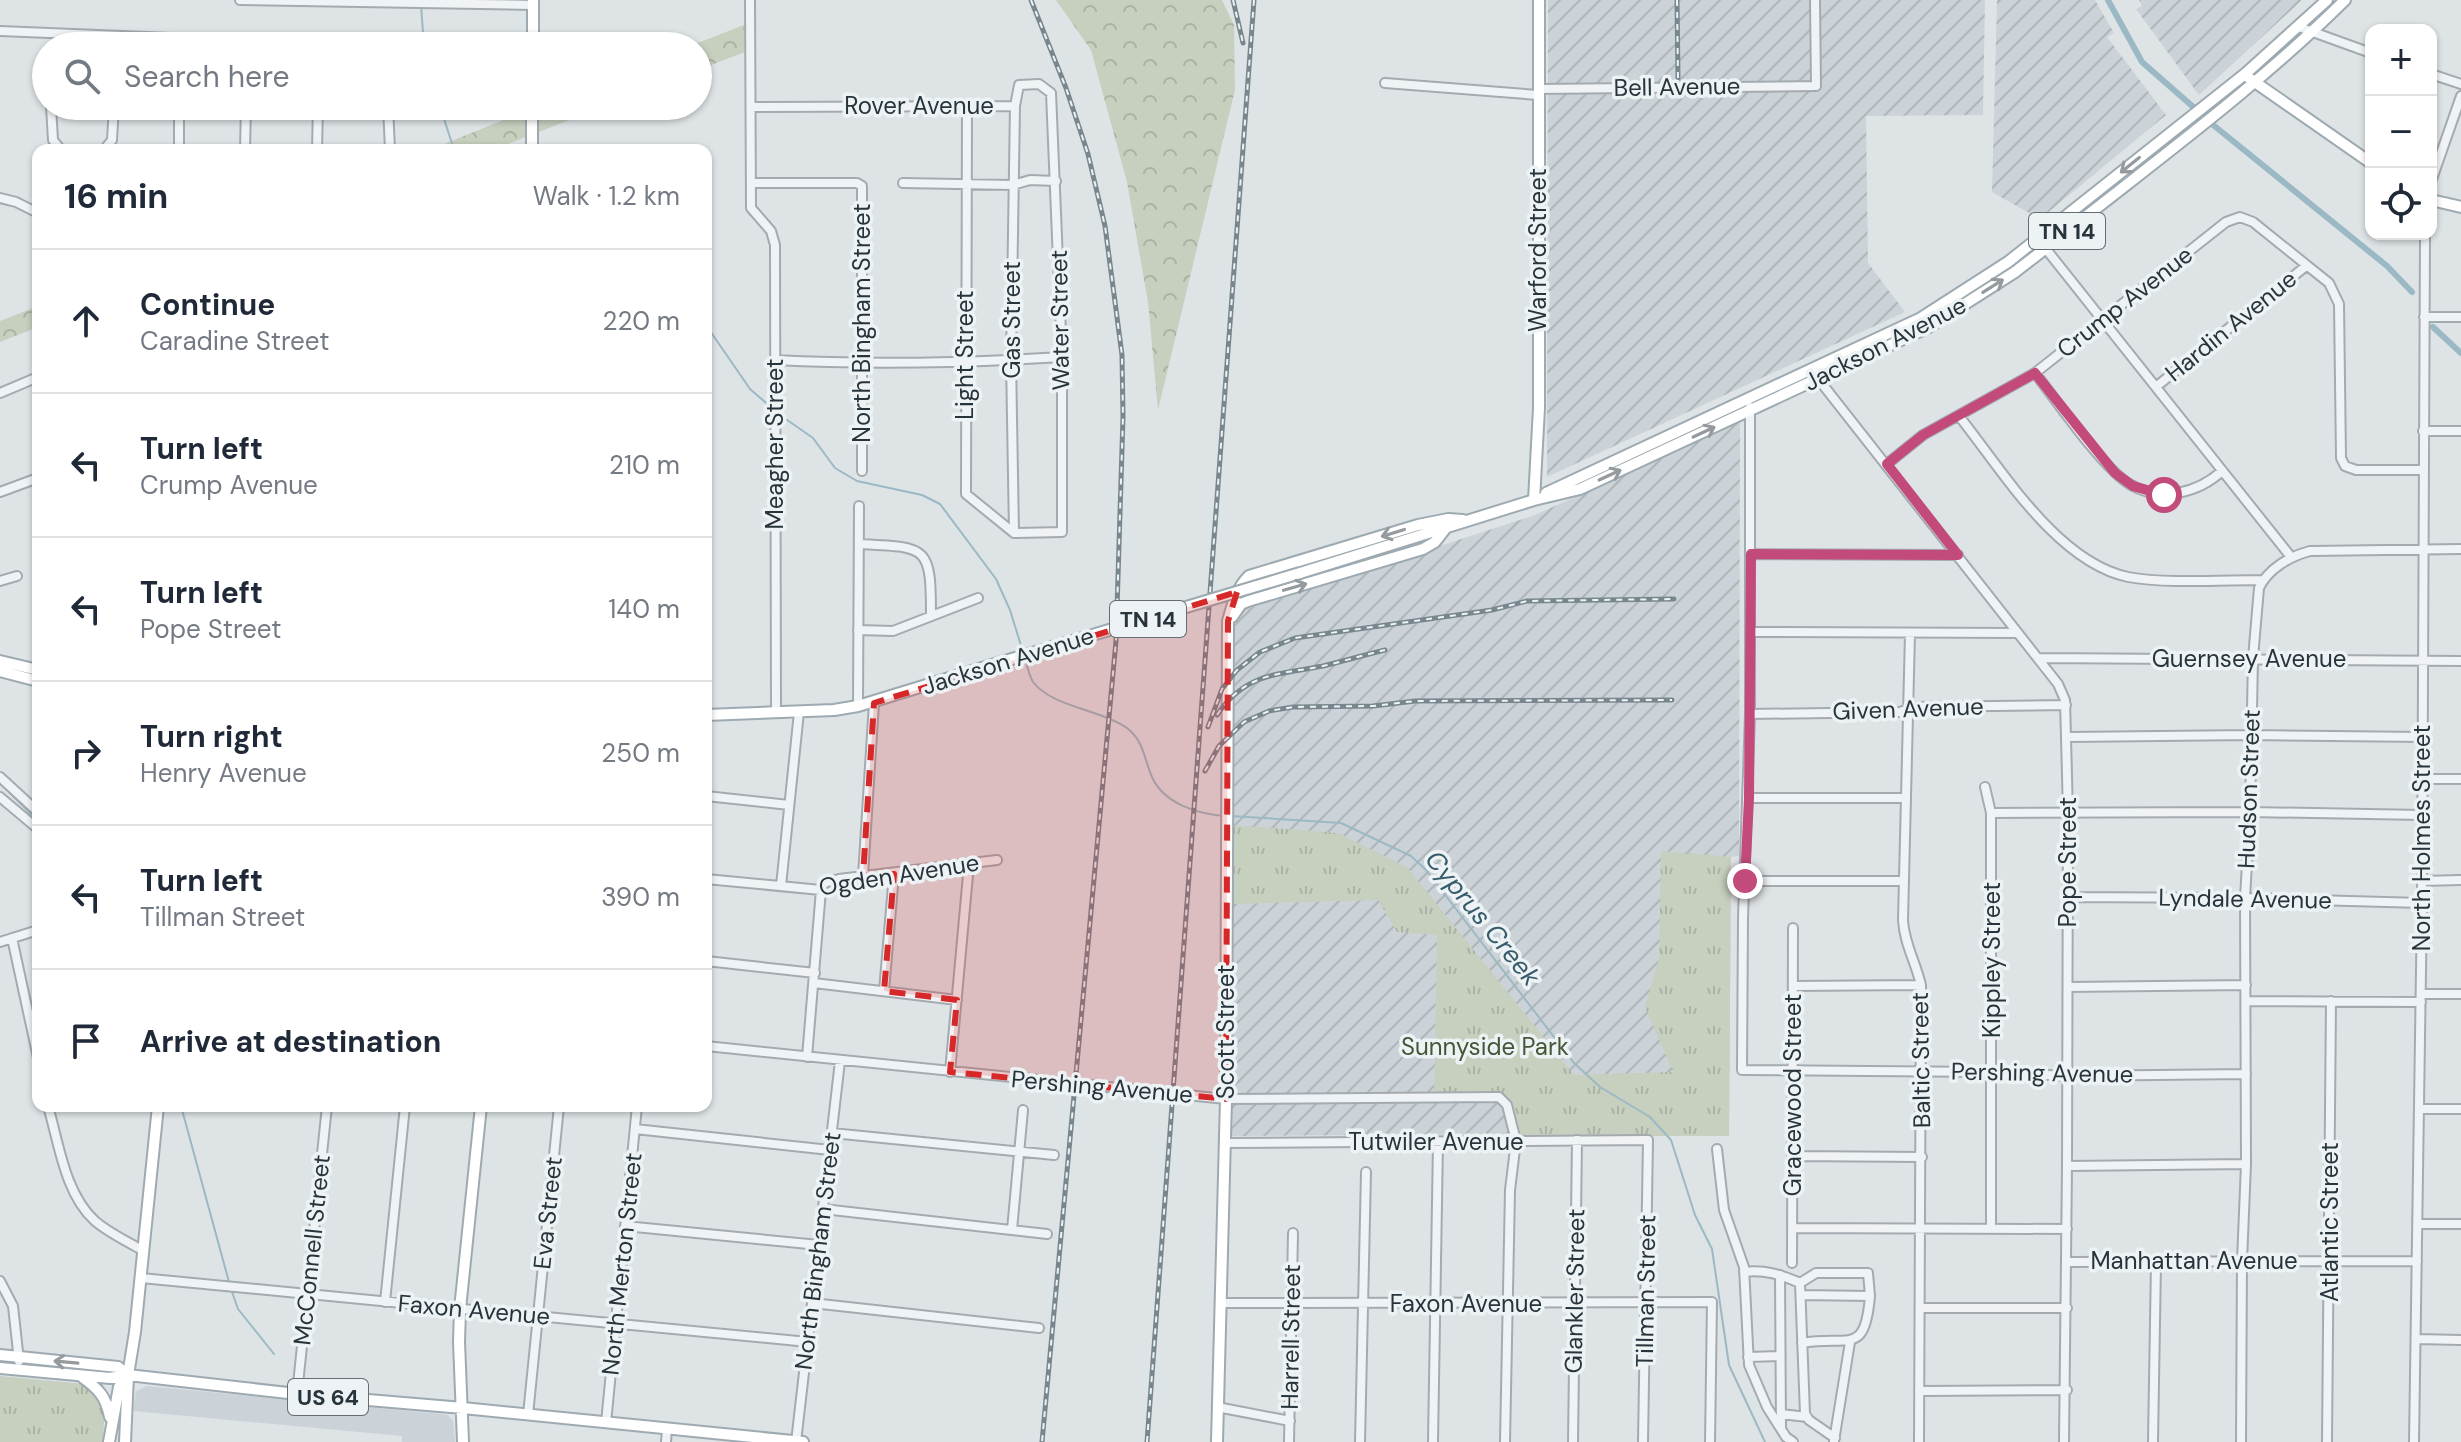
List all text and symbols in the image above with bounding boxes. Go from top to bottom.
map controls [2365,24,2437,240]
button: + [2365,24,2437,96]
search box [32,32,712,120]
icon: search [60,54,104,98]
text: Search here [124,57,290,96]
street label: Bell Avenue [1613,70,1741,103]
street label: Rover Avenue [844,90,994,121]
button: − [2365,96,2437,168]
one-way arrow [2120,156,2141,174]
street label: Warford Street [1522,168,1553,332]
button: locate [2365,168,2437,240]
text: 16 min [64,174,168,219]
text: Walk · 1.2 km [533,179,680,213]
street label: North Bingham Street [846,203,877,443]
road number: TN 14 [2029,213,2105,249]
street label: Crump Avenue [2050,239,2199,364]
street label: Water Street [1043,249,1076,391]
street label: Gas Street [996,261,1027,379]
street label: Hardin Avenue [2159,263,2303,388]
one-way arrow [1981,278,2003,295]
text: Continue [140,285,275,324]
street label: Jackson Avenue [1798,289,1971,398]
street label: Light Street [949,290,980,420]
icon: ahead [64,299,108,343]
text: 220 m [602,304,680,338]
text: Caradine Street [140,324,329,358]
street label: Meagher Street [759,359,790,529]
one-way arrow [1692,424,1716,439]
text: Turn left [140,429,263,468]
icon: left [64,443,108,487]
text: 210 m [609,448,680,482]
one-way arrow [1598,467,1622,482]
text: Crump Avenue [140,468,318,502]
route start [2146,477,2182,513]
one-way arrow [1380,526,1405,541]
text: Turn left [140,573,263,612]
one-way arrow [1281,579,1307,594]
icon: left [64,587,108,631]
text: 140 m [608,592,680,626]
road number: TN 14 [1110,601,1186,637]
text: Pope Street [140,612,281,646]
street label: Jackson Avenue [918,620,1098,701]
street label: Guernsey Avenue [2152,643,2346,674]
street label: Given Avenue [1832,690,1984,727]
street label: Hudson Street [2230,709,2267,869]
text: Turn right [140,717,283,756]
street label: North Holmes Street [2406,725,2437,951]
icon: right [64,731,108,775]
text: 250 m [601,736,680,770]
text: Henry Avenue [140,756,307,790]
street label: Pope Street [2052,797,2083,927]
water label: Cyprus Creek [1418,843,1549,993]
street label: Ogden Avenue [817,847,981,902]
text: Turn left [140,861,263,900]
route end [1727,863,1763,899]
icon: left [64,875,108,919]
text: 390 m [601,880,680,914]
street label: Lyndale Avenue [2158,881,2332,916]
street label: Kippley Street [1976,882,2007,1038]
text: Tillman Street [140,900,305,934]
street label: Scott Street [1210,965,1241,1099]
street label: Baltic Street [1904,992,1937,1128]
street label: Gracewood Street [1777,994,1808,1196]
icon: arrive [64,1019,108,1063]
text: Arrive at destination [140,1022,441,1061]
park label: Sunnyside Park [1401,1031,1569,1062]
street label: Pershing Avenue [1951,1055,2133,1090]
street label: Pershing Avenue [1010,1063,1194,1110]
street label: Tutwiler Avenue [1348,1126,1524,1157]
street label: North Bingham Street [788,1130,847,1372]
street label: Atlantic Street [2314,1142,2345,1302]
street label: North Merton Street [594,1151,649,1377]
street label: McConnell Street [286,1153,337,1347]
street label: Eva Street [526,1155,569,1271]
street label: Glankler Street [1558,1208,1591,1374]
street label: Tillman Street [1629,1214,1662,1368]
street label: Manhattan Avenue [2090,1245,2298,1276]
street label: Harrell Street [1274,1264,1307,1410]
street label: Faxon Avenue [397,1287,551,1332]
street label: Faxon Avenue [1390,1288,1542,1319]
one-way arrow [53,1354,79,1369]
road number: US 64 [288,1379,368,1415]

